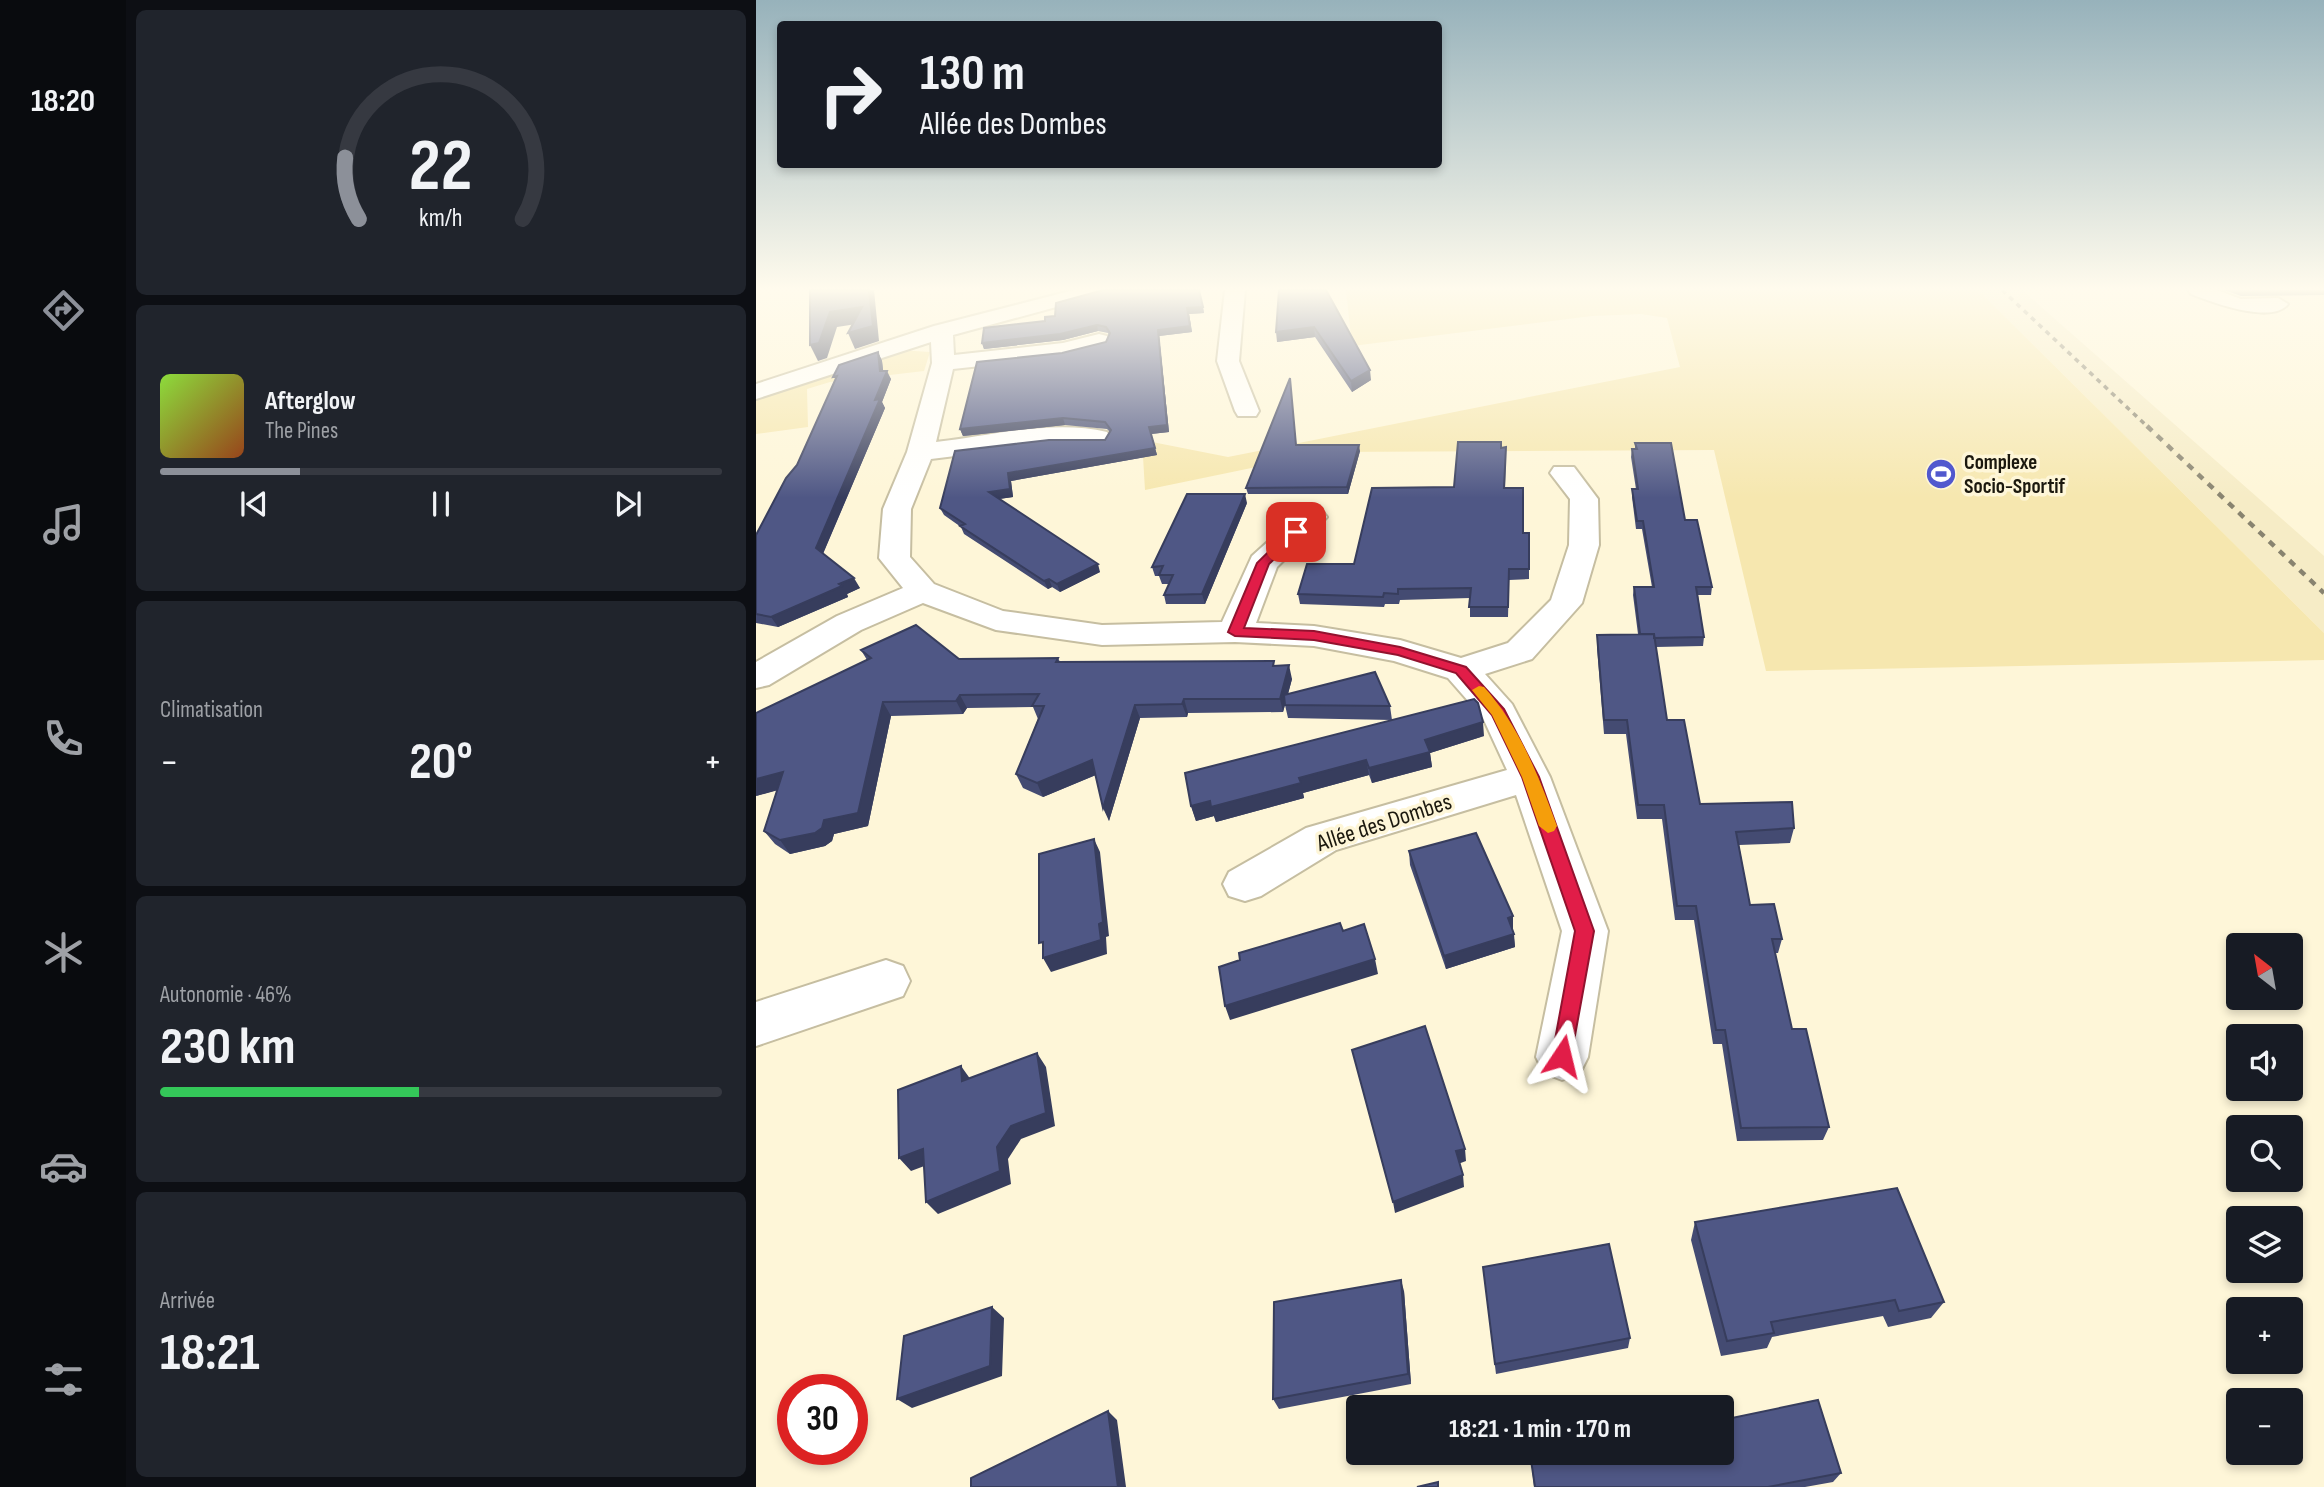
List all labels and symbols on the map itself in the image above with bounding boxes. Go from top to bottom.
place label: Complexe Socio-Sportif [1964,450,2066,499]
sports icon: Complexe Socio-Sportif [1924,457,1958,491]
pin [1266,502,1326,562]
street label: Allée des Dombes [1312,787,1455,858]
north arrow [2226,933,2303,1010]
position arrow [1525,1019,1599,1093]
speed limit sign: 30 [777,1374,868,1465]

